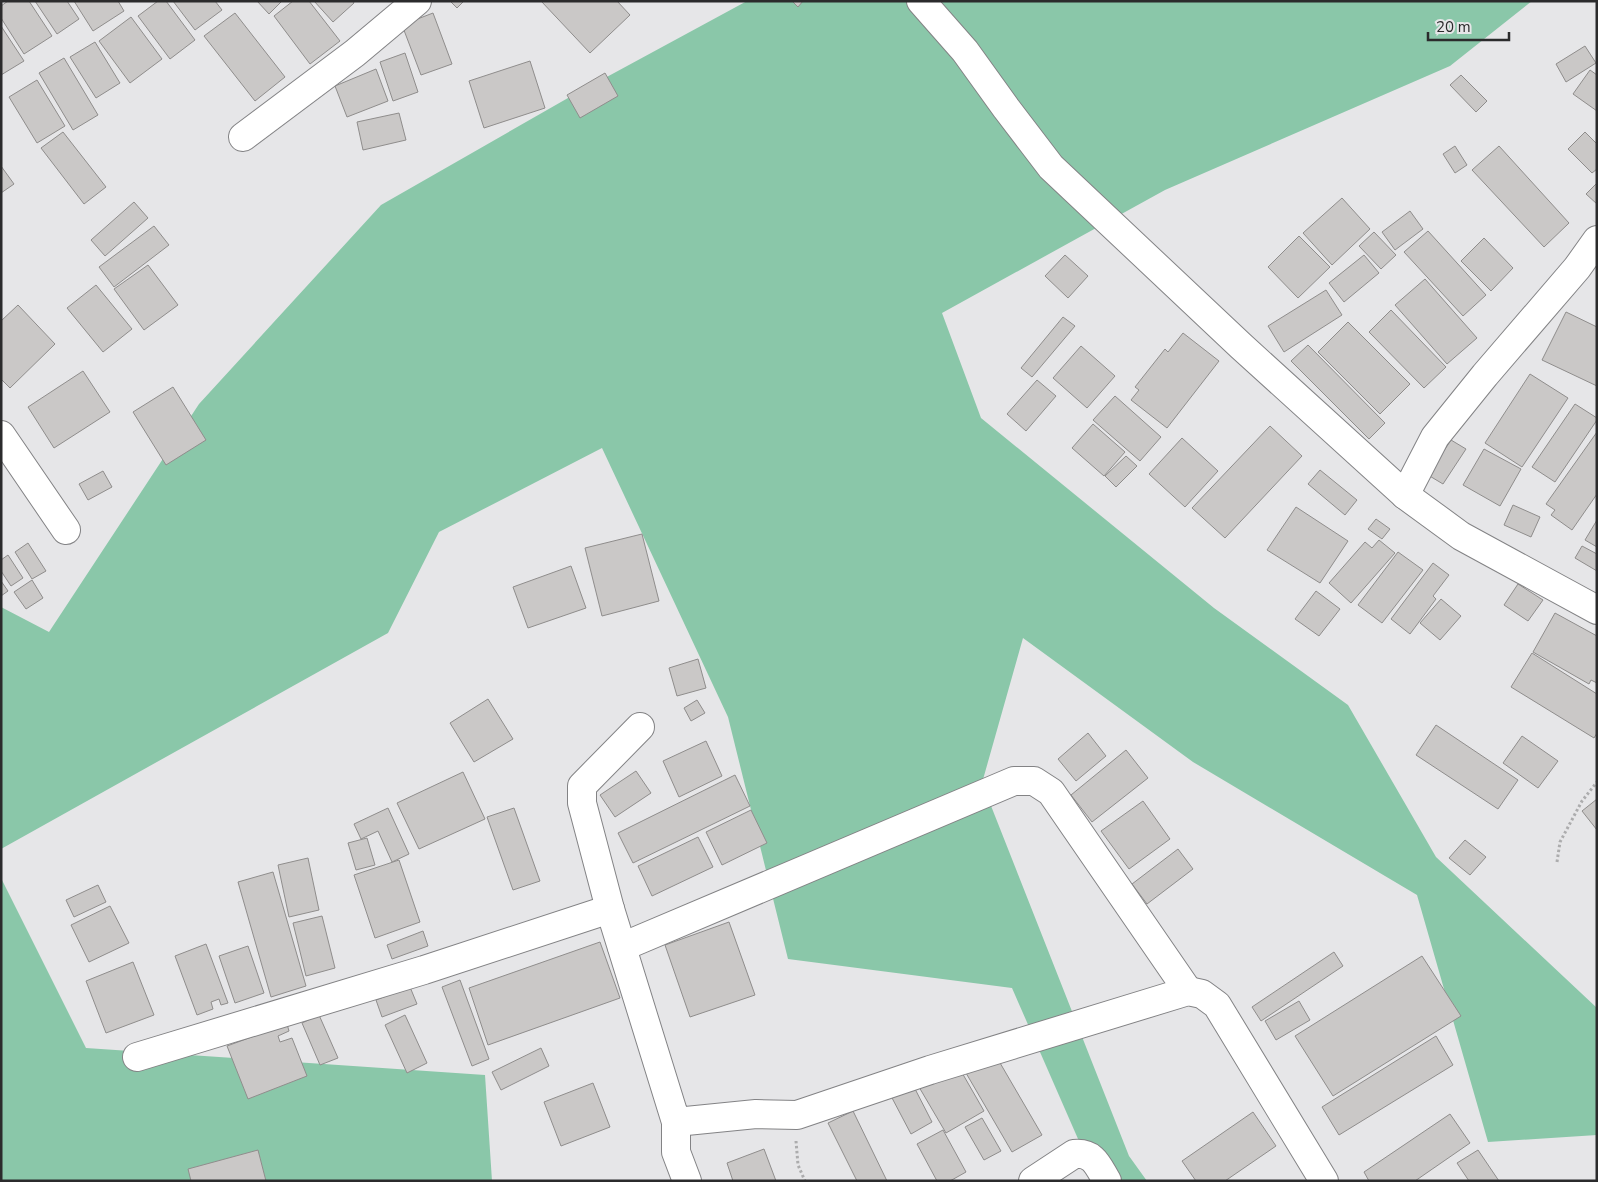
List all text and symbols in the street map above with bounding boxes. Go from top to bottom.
scale bar [1428,10,1509,42]
text: 20 m [1436,17,1471,37]

